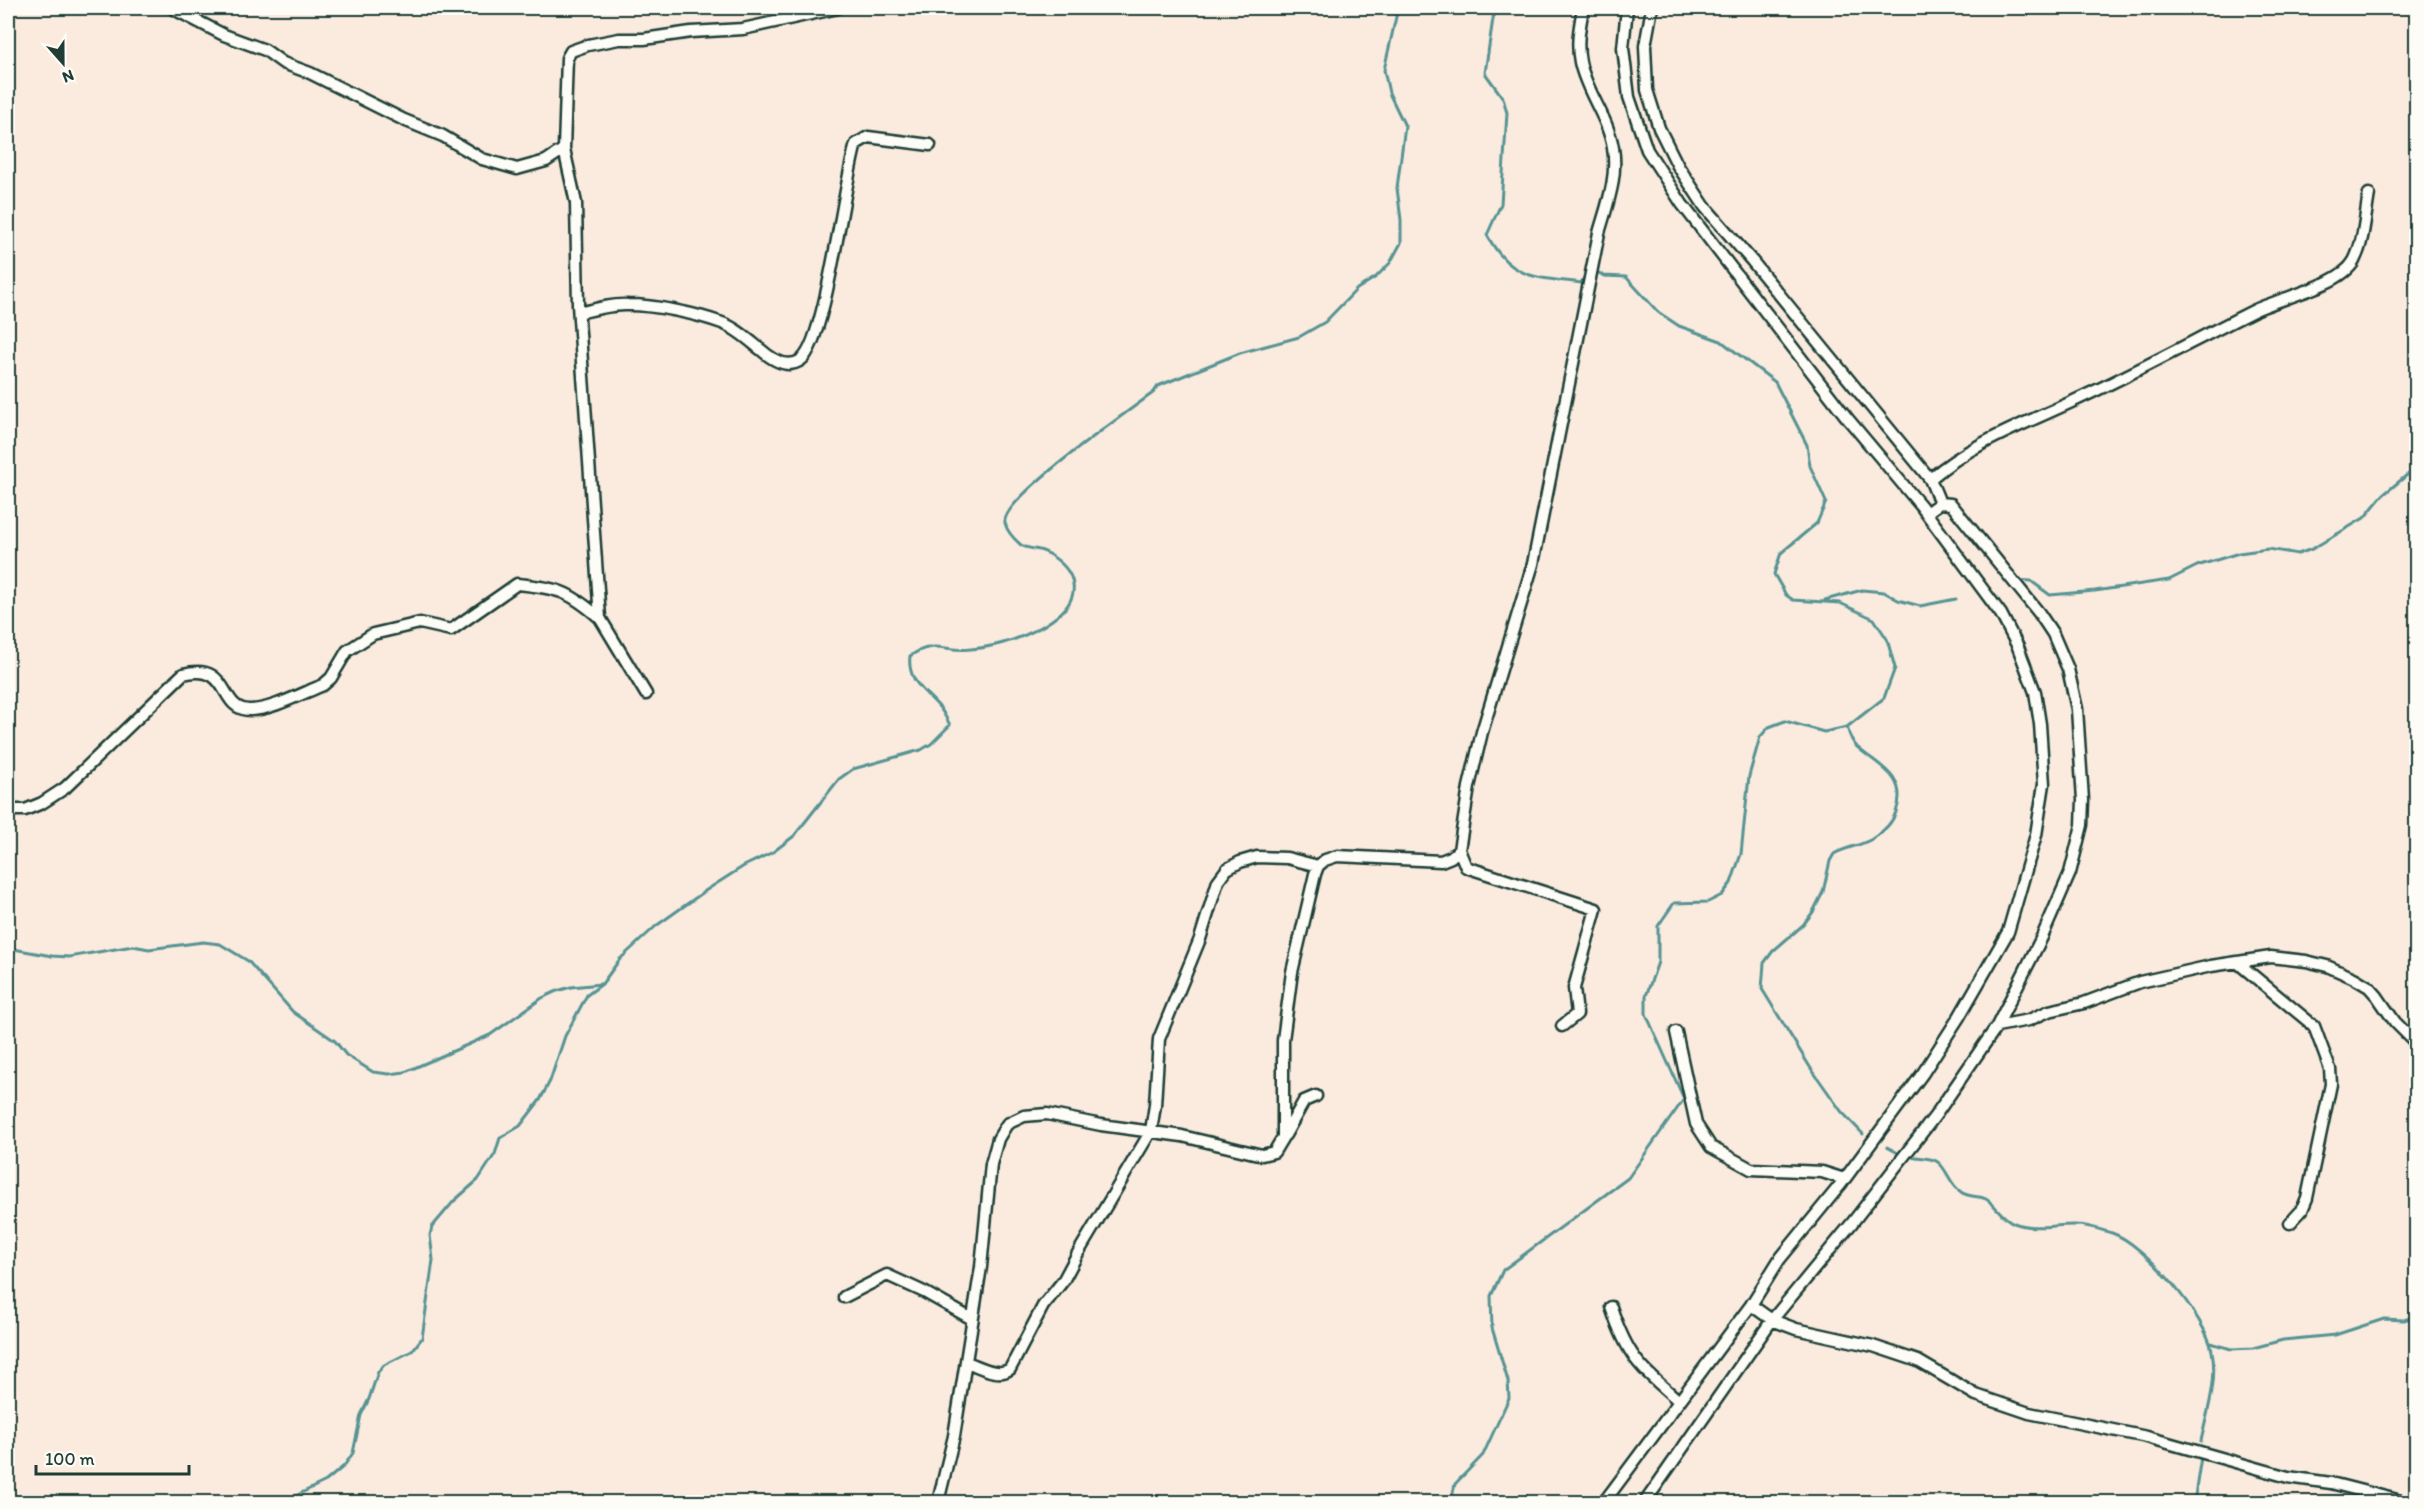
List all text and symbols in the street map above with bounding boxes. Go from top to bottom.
north arrow [33,33,93,93]
text: N [60,66,77,87]
scale bar [36,1438,189,1476]
text: 100 m [45,1448,95,1470]

